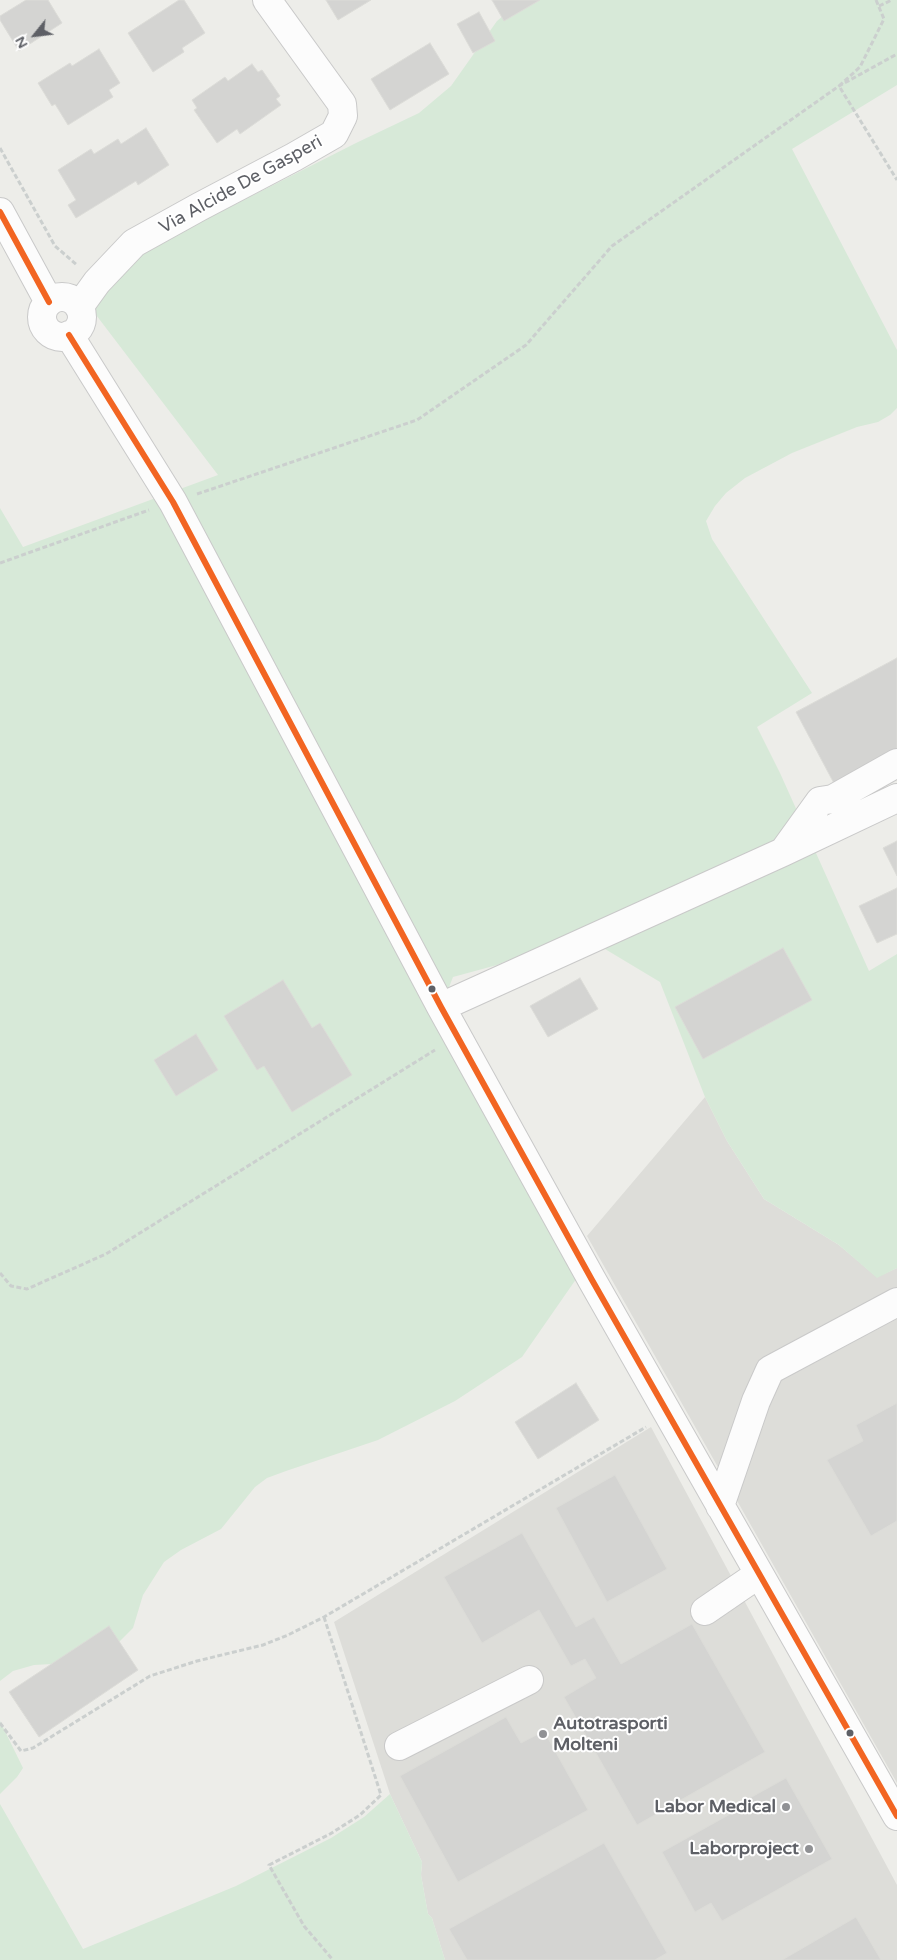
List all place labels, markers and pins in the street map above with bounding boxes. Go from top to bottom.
unlabelled marker [427,984,437,994]
place label: Autotrasporti Molteni [553,1713,668,1756]
marker: Autotrasporti Molteni [537,1728,549,1740]
unlabelled marker [845,1728,855,1738]
place label: Labor Medical [654,1796,776,1818]
marker: Labor Medical [780,1801,792,1813]
place label: Laborproject [689,1838,799,1860]
marker: Laborproject [803,1843,815,1855]

